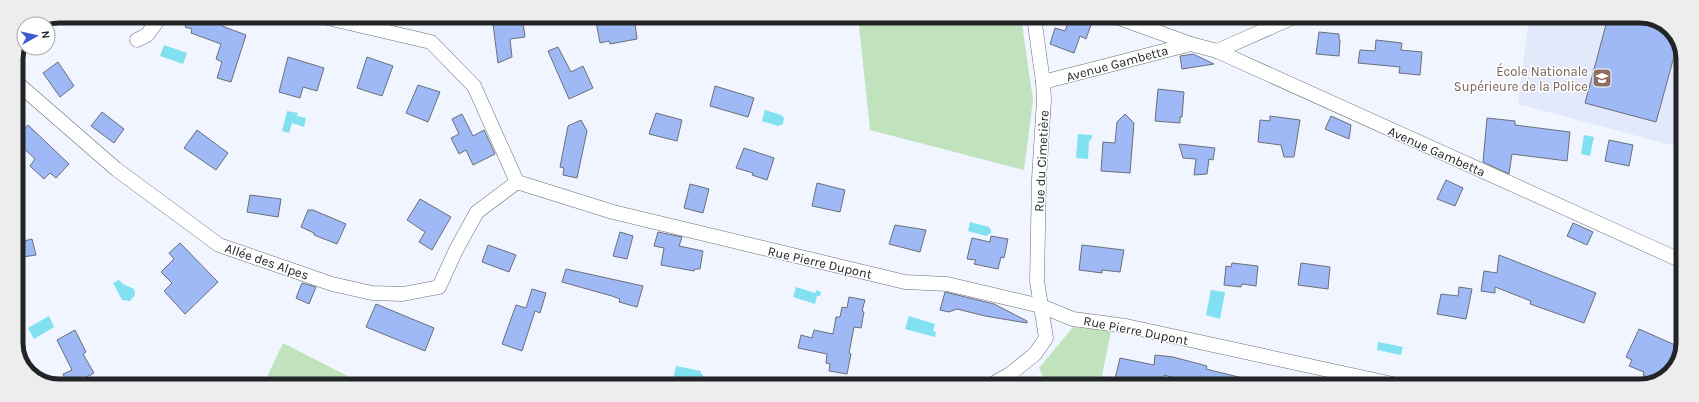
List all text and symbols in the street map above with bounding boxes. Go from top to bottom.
north arrow [16,16,56,56]
text: N [38,30,52,39]
street label: Avenue Gambetta [1065,43,1170,84]
place label: École Nationale Supérieure de la Police [1454,62,1588,94]
school or university icon: École Nationale Supérieure de la Police [1591,67,1613,89]
street label: Rue du Cimetière [1031,110,1052,212]
street label: Avenue Gambetta [1386,123,1488,180]
street label: Allée des Alpes [223,240,311,283]
street label: Rue Pierre Dupont [766,243,874,282]
street label: Rue Pierre Dupont [1082,313,1190,348]

